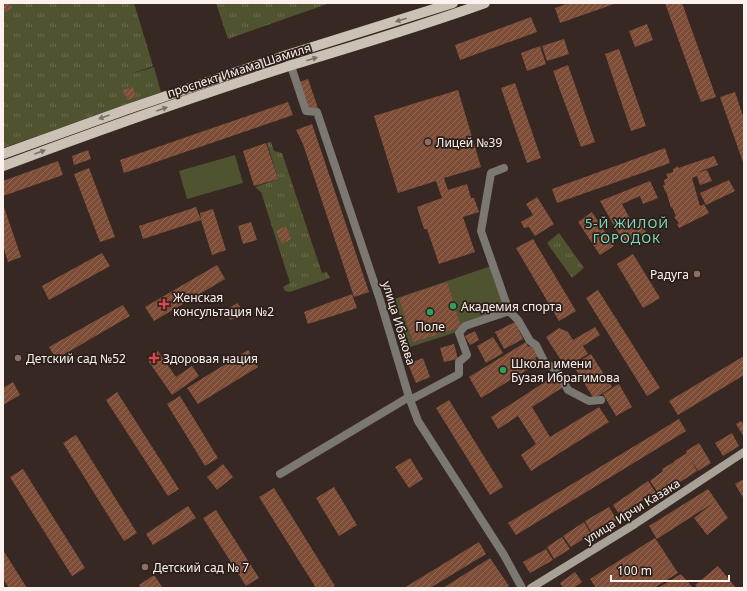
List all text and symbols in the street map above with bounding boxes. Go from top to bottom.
one-way arrow [395,17,407,23]
street label: проспект Имама Шамиля [165,39,313,101]
one-way arrow [306,56,318,62]
one-way arrow [157,106,169,112]
one-way arrow [98,115,110,121]
place label: Лицей №39 [436,134,502,151]
marker: Лицей №39 [423,137,433,147]
one-way arrow [34,149,46,155]
district label: 5-Й ЖИЛОЙ ГОРОДОК [585,214,669,247]
place label: Радуга [650,266,689,283]
marker: Радуга [692,269,702,279]
street label: улица Ибакова [378,279,420,367]
place label: Женская консультация №2 [173,289,274,320]
marker: Женская консультация №2 [158,298,170,310]
place label: Академия спорта [461,298,562,315]
marker: Академия спорта [448,301,458,311]
marker: Поле [425,307,435,317]
place label: Поле [415,318,445,335]
place label: Детский сад №52 [26,350,126,367]
place label: Здоровая нация [163,350,258,367]
marker: Здоровая нация [148,352,160,364]
marker: Детский сад №52 [13,353,23,363]
place label: Школа имени Бузая Ибрагимова [511,355,620,386]
marker: Школа имени Бузая Ибрагимова [498,365,508,375]
street label: улица Ирчи Казака [581,475,683,547]
scale bar [611,557,729,583]
place label: Детский сад № 7 [153,559,249,576]
marker: Детский сад № 7 [140,562,150,572]
text: 100 m [617,562,652,579]

